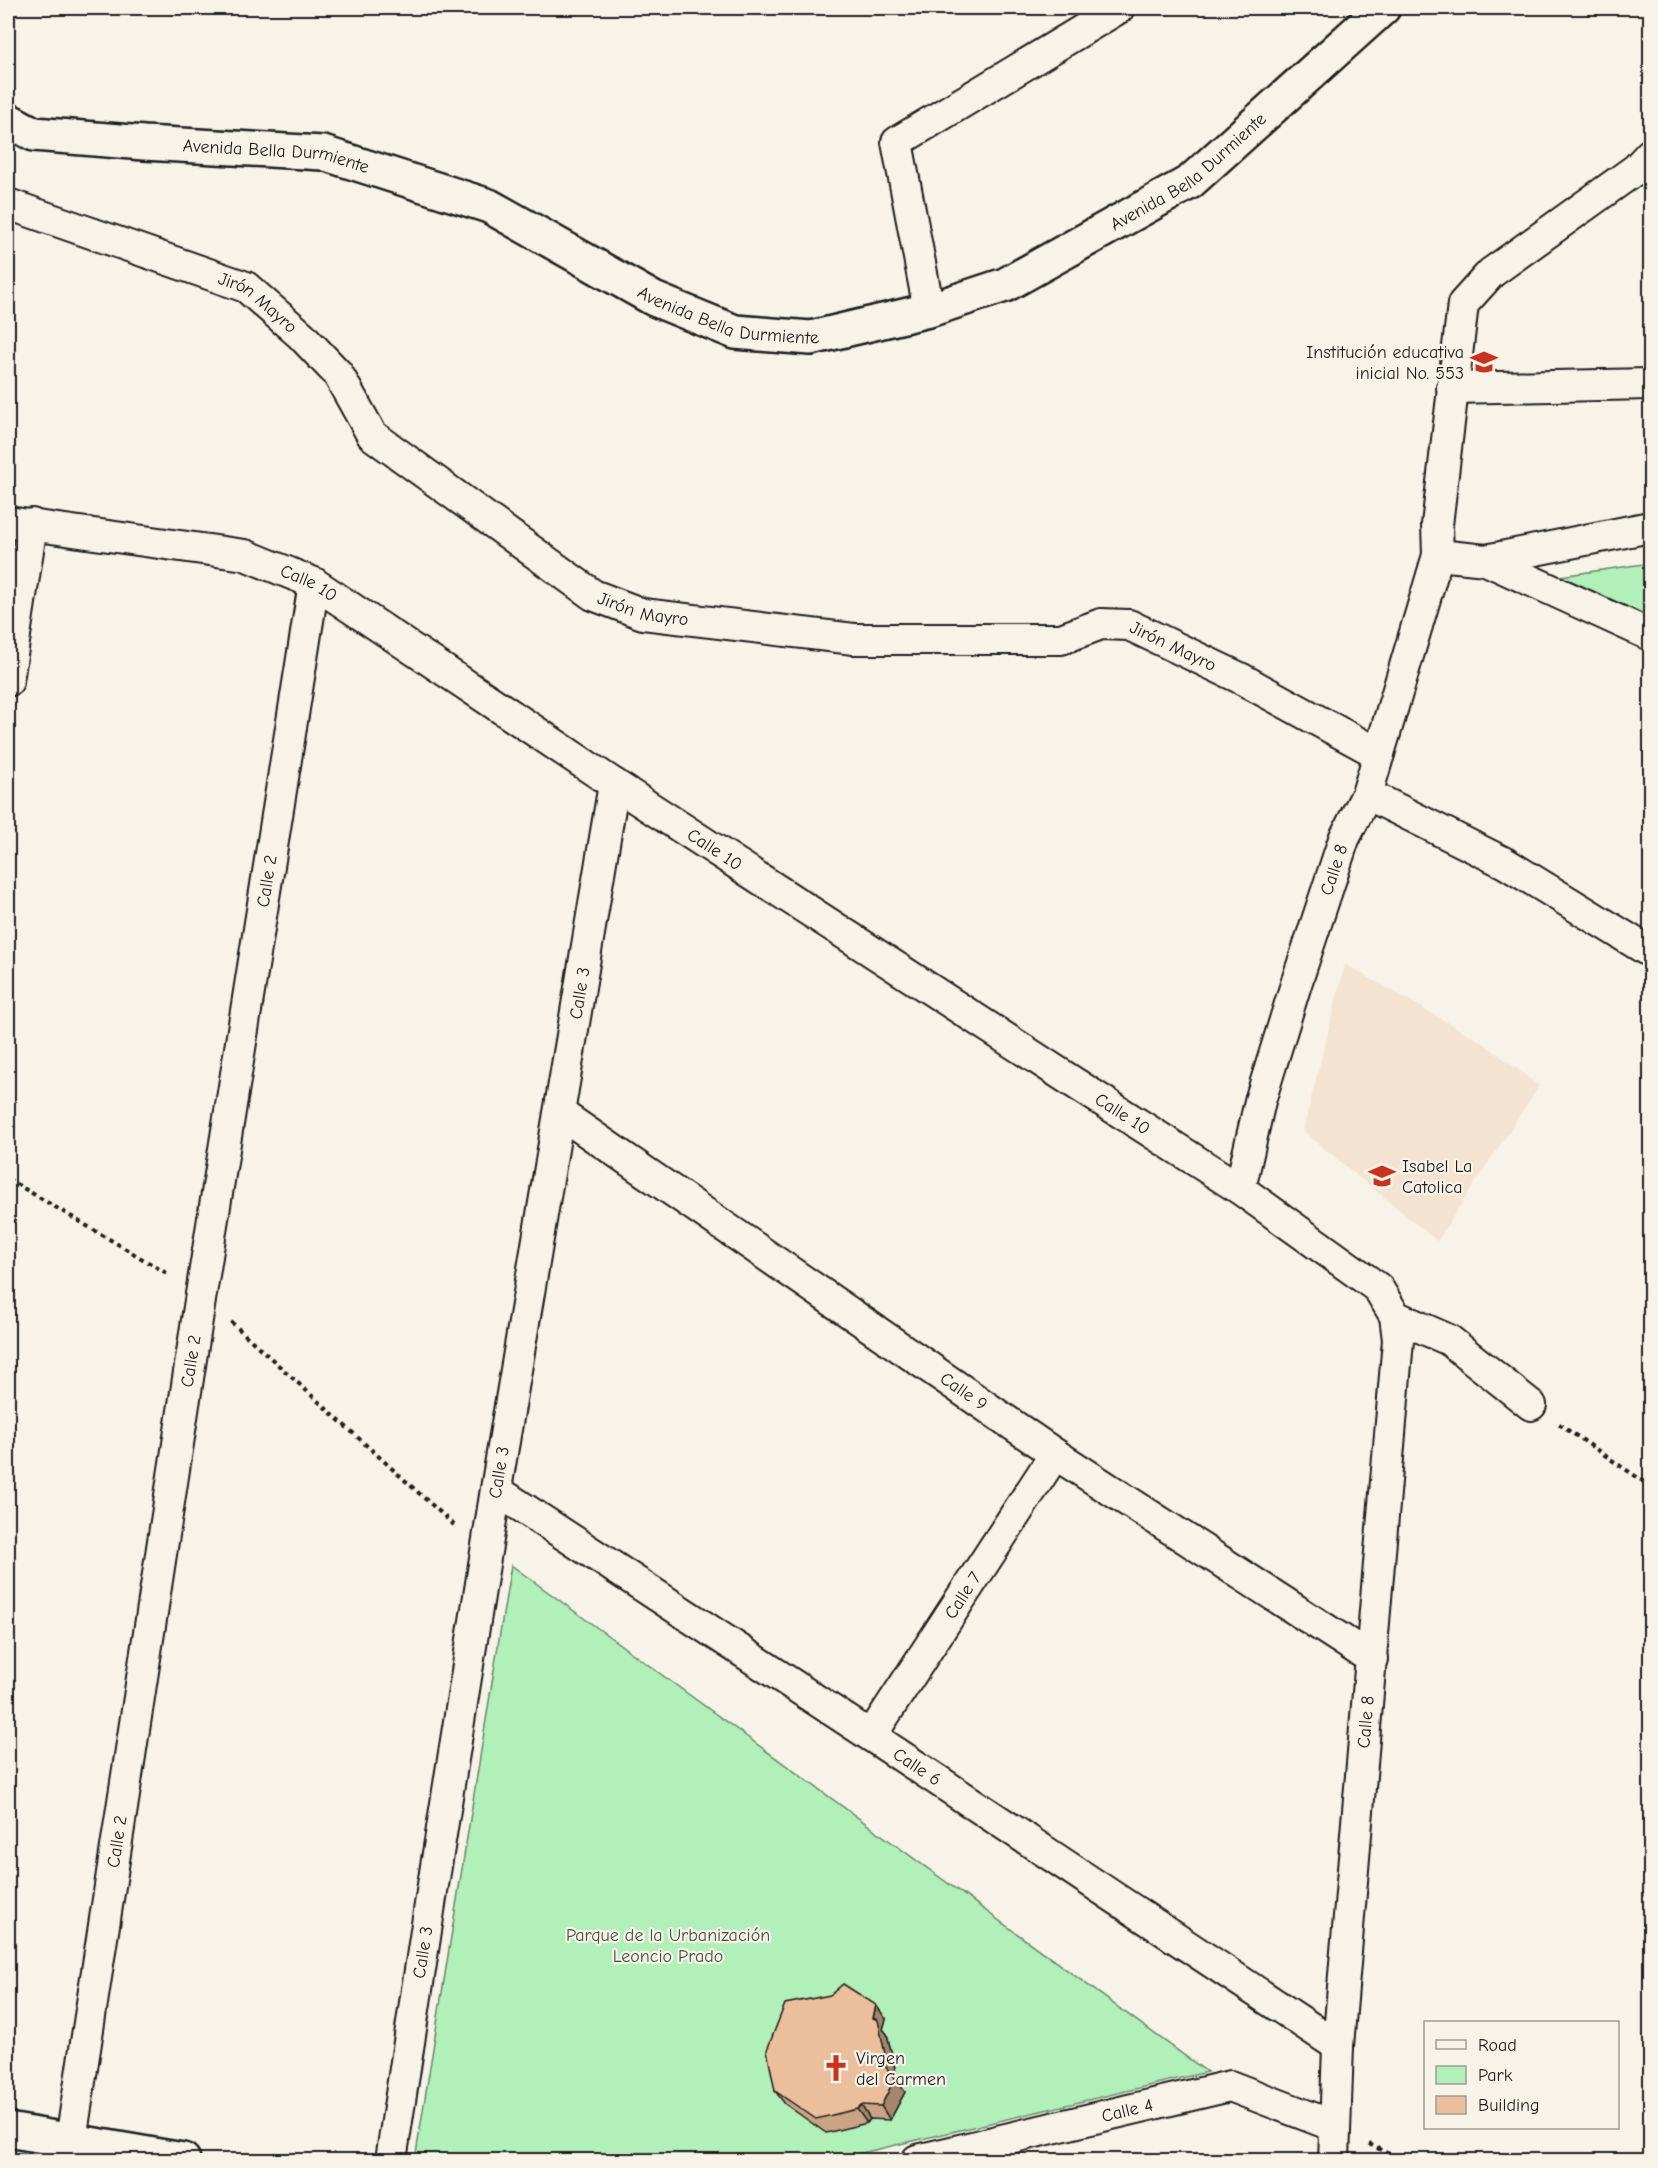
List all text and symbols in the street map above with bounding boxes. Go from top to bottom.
street label: Avenida Bella Durmiente [1106,108,1270,235]
street label: Avenida Bella Durmiente [182,135,372,178]
street label: Jirón Mayro [215,268,302,337]
street label: Avenida Bella Durmiente [634,281,821,349]
place label: Institución educativa inicial No. 553 [1306,342,1464,384]
school or university icon: Institución educativa inicial No. 553 [1469,347,1499,377]
street label: Calle 10 [277,560,341,606]
street label: Jirón Mayro [595,587,690,630]
street label: Jirón Mayro [1126,616,1220,676]
street label: Calle 10 [683,824,746,875]
street label: Calle 8 [1316,841,1352,898]
street label: Calle 2 [252,853,281,909]
street label: Calle 3 [565,966,594,1021]
street label: Calle 10 [1091,1088,1154,1139]
place label: Isabel La Catolica [1402,1156,1472,1198]
school or university icon: Isabel La Catolica [1367,1161,1397,1191]
street label: Calle 2 [176,1333,205,1389]
street label: Calle 9 [936,1368,992,1415]
street label: Calle 3 [484,1445,513,1500]
street label: Calle 7 [940,1567,986,1623]
street label: Calle 8 [1353,1695,1379,1749]
street label: Calle 6 [889,1743,945,1790]
street label: Calle 2 [102,1814,131,1869]
street label: Calle 3 [408,1925,437,1980]
park label: Parque de la Urbanización Leoncio Prado [566,1925,770,1967]
legend [1424,2021,1619,2129]
text: Road [1478,2035,1517,2056]
place label: Virgen del Carmen [856,2048,946,2090]
church icon: Virgen del Carmen [821,2053,851,2083]
text: Park [1478,2065,1513,2086]
street label: Calle 4 [1099,2094,1155,2127]
text: Building [1478,2095,1540,2116]

